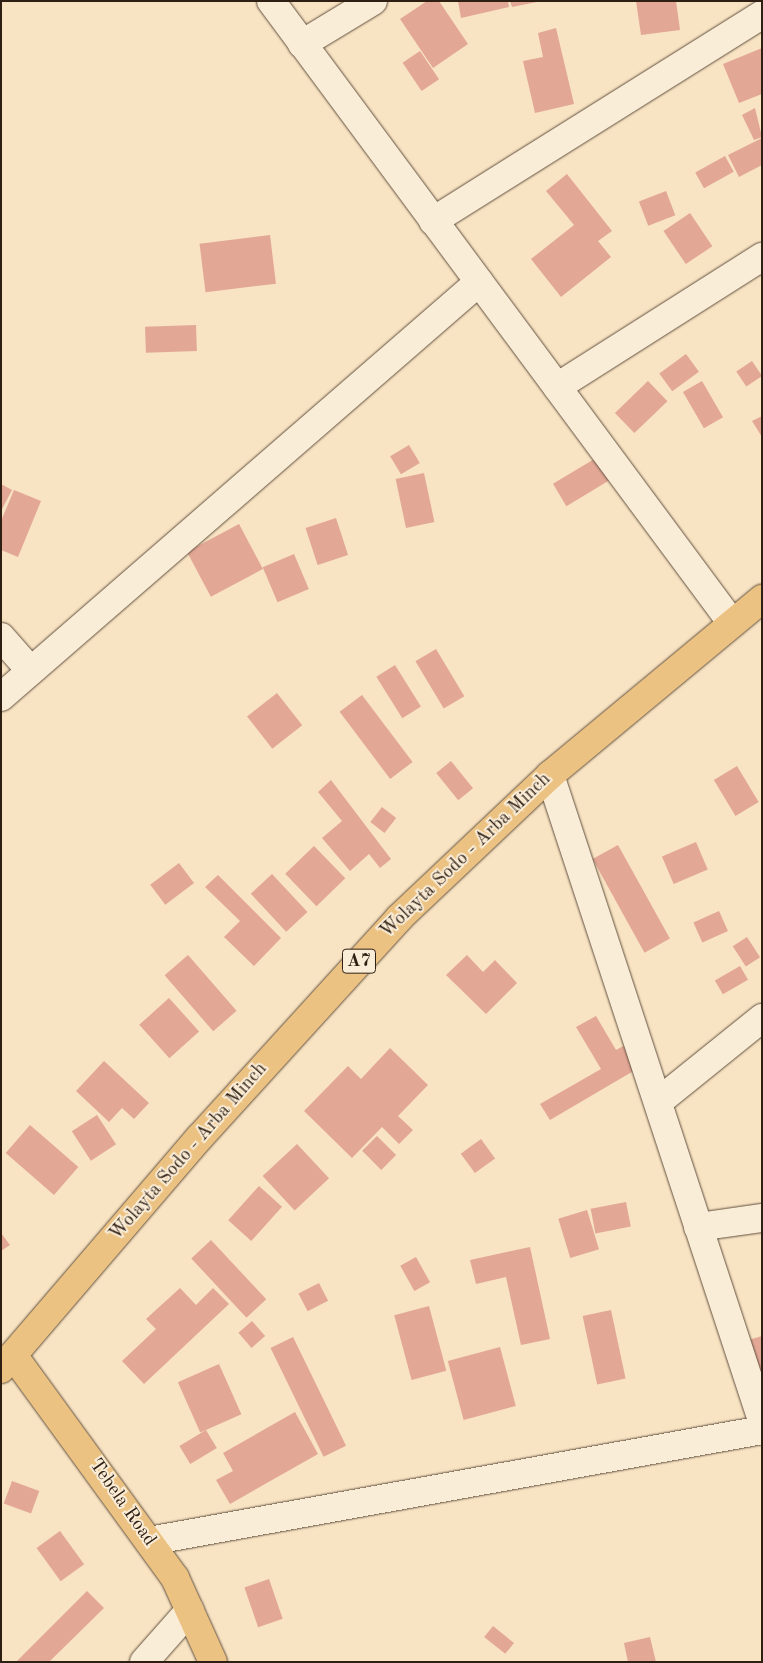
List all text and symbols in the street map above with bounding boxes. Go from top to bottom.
street label: Wolayta Sodo - Arba Minch [376,768,556,944]
road number: A7 [342,946,376,976]
street label: Wolayta Sodo - Arba Minch [105,1058,273,1246]
street label: Tebela Road [84,1455,160,1551]

